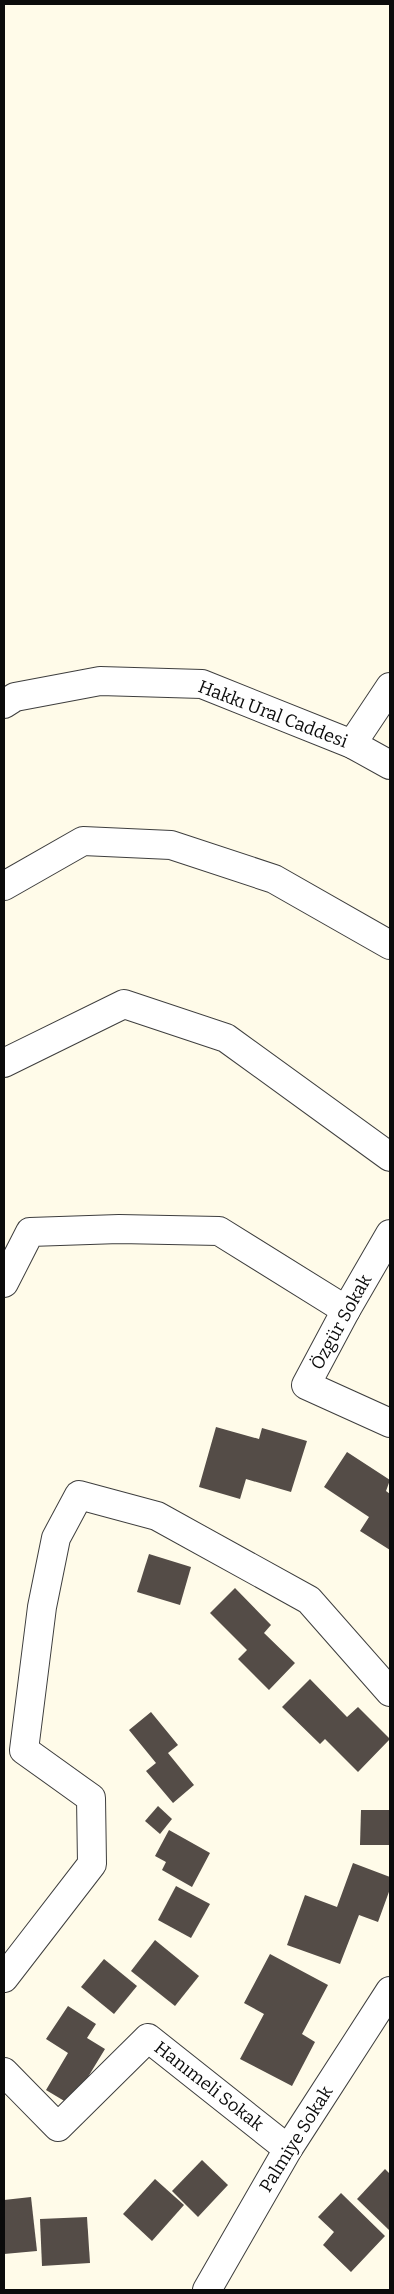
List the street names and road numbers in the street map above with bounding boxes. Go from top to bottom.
street label: Hakkı Ural Caddesi [195,675,351,753]
street label: Özgür Sokak [306,1270,377,1373]
street label: Hanımeli Sokak [150,2037,269,2136]
street label: Palmiye Sokak [255,2081,338,2196]

